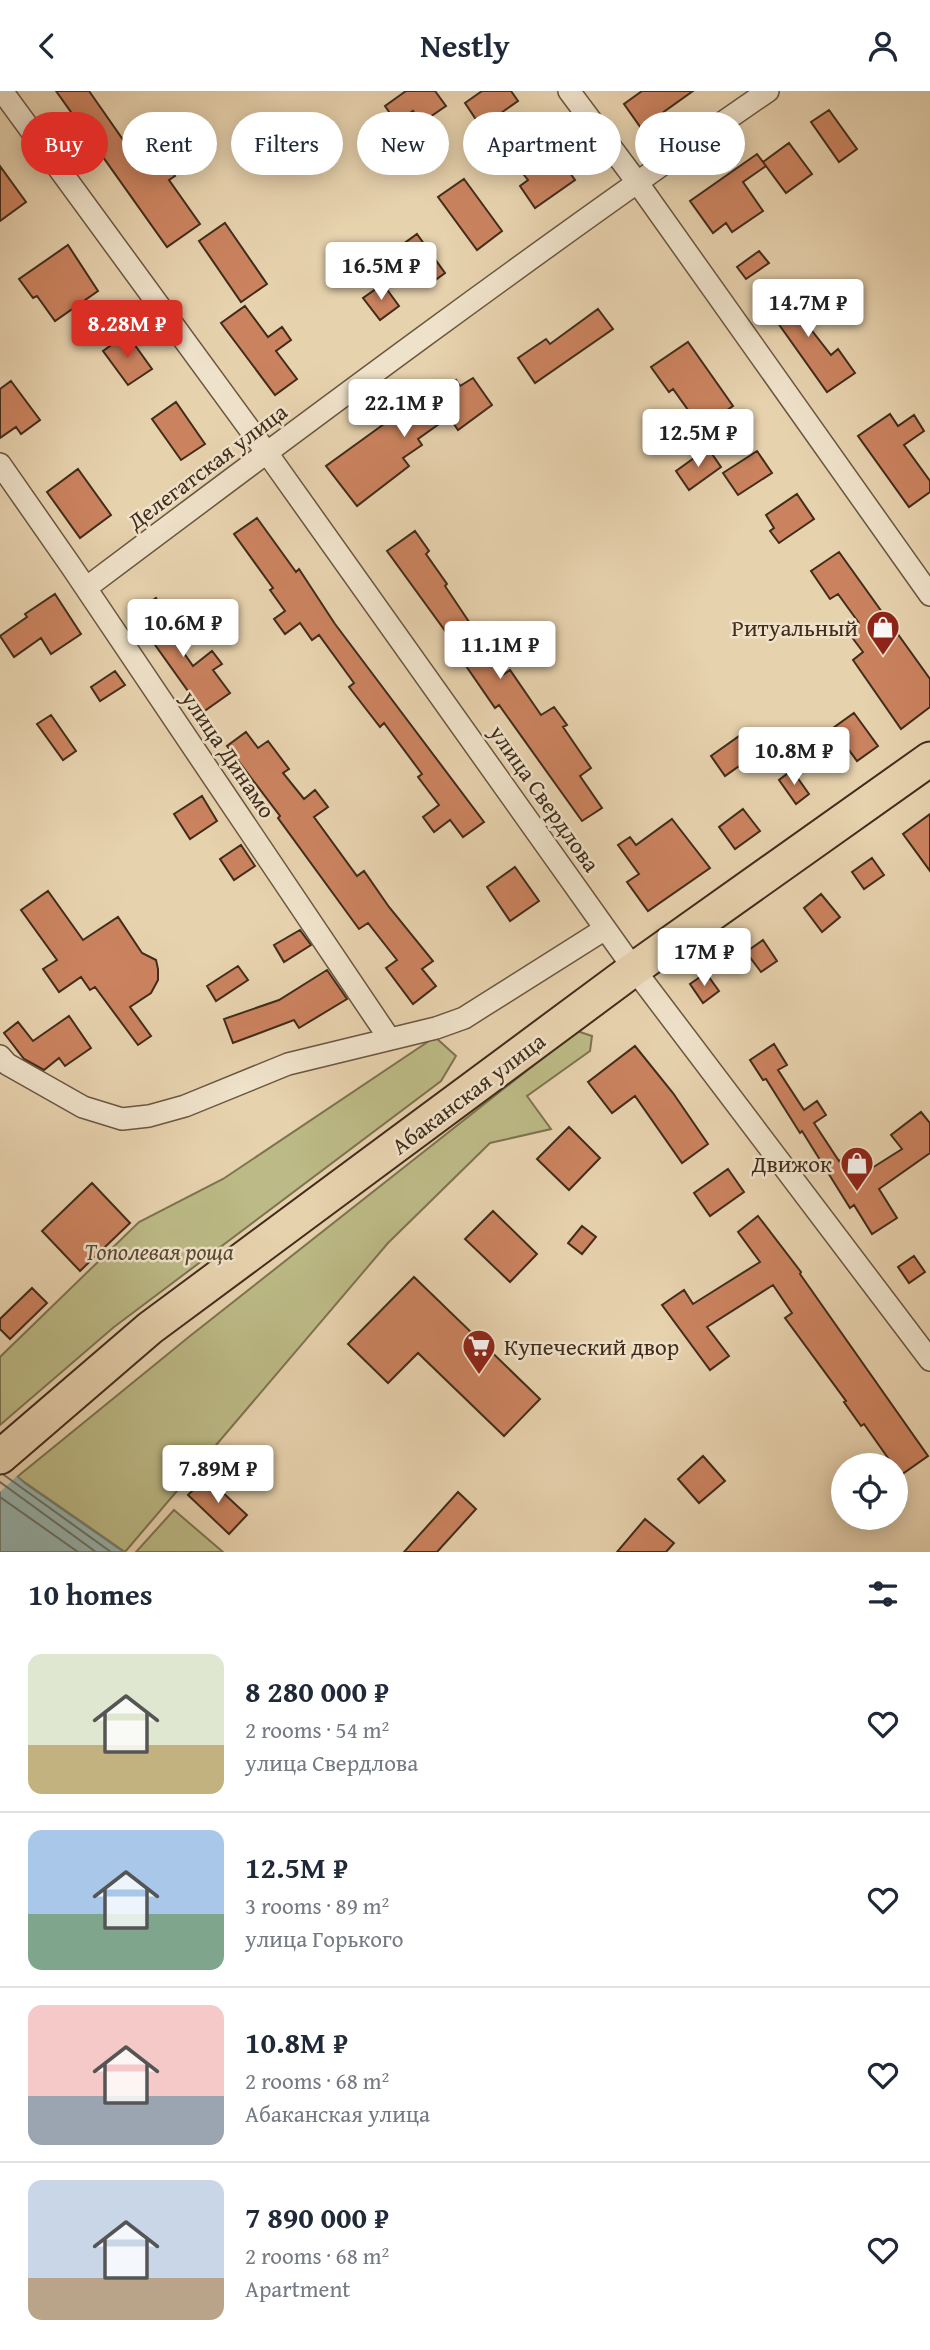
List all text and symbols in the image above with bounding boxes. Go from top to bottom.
text: Nestly [420,22,510,69]
icon: back [28,27,66,65]
icon: person [864,27,902,65]
chip: Buy [21,112,108,175]
chip: Rent [122,112,217,175]
chip: Filters [231,112,343,175]
chip: New [357,112,449,175]
chip: Apartment [463,112,621,175]
chip: House [635,112,745,175]
pin: 16.5M ₽ [316,243,446,302]
text: 16.5M ₽ [341,248,421,281]
pin: 14.7M ₽ [743,279,873,339]
text: 14.7M ₽ [768,285,848,318]
pin: 8.28M ₽ [62,301,192,360]
text: 8.28M ₽ [87,306,167,339]
pin: 22.1M ₽ [339,379,469,439]
text: 22.1M ₽ [364,385,444,418]
street label: Делегатская улица [119,395,294,538]
pin: 12.5M ₽ [633,409,763,469]
text: 12.5M ₽ [658,415,738,448]
pin: 10.6M ₽ [118,599,248,659]
text: 10.6M ₽ [143,605,223,638]
shop icon: Ритуальный [864,608,902,657]
place label: Ритуальный [732,611,858,644]
pin: 11.1M ₽ [435,621,565,681]
text: 11.1M ₽ [460,627,540,660]
street label: улица Динамо [173,683,284,825]
street label: улица Свердлова [481,717,608,878]
pin: 10.8M ₽ [729,727,859,787]
text: 10.8M ₽ [754,733,834,766]
pin: 17M ₽ [655,929,753,988]
text: 17M ₽ [674,934,734,967]
street label: Абаканская улица [384,1024,552,1162]
shop icon: Движок [838,1144,876,1193]
place label: Движок [751,1147,832,1180]
park label: Тополевая роща [84,1235,234,1268]
supermarket icon: Купеческий двор [460,1327,498,1376]
place label: Купеческий двор [504,1330,679,1363]
pin: 7.89M ₽ [153,1445,283,1505]
text: 7.89M ₽ [178,1451,258,1484]
map controls [831,1453,908,1530]
button: locate [831,1453,908,1530]
text: 10 homes [28,1572,153,1616]
icon: filters [864,1575,902,1613]
text: 8 280 000 ₽ [245,1669,389,1713]
icon: home [84,1682,168,1766]
icon: heart [864,1705,902,1743]
text: 2 rooms · 54 m² [245,1713,389,1746]
text: улица Свердлова [245,1746,418,1779]
text: 12.5M ₽ [245,1845,348,1889]
icon: home [84,1858,168,1942]
icon: heart [864,1881,902,1919]
text: 3 rooms · 89 m² [245,1889,389,1922]
text: улица Горького [245,1922,404,1955]
text: 10.8M ₽ [245,2020,348,2064]
icon: home [84,2033,168,2117]
icon: heart [864,2056,902,2094]
text: 2 rooms · 68 m² [245,2064,389,2097]
text: Абаканская улица [245,2097,430,2130]
text: 7 890 000 ₽ [245,2195,389,2239]
icon: home [84,2208,168,2292]
icon: heart [864,2231,902,2269]
text: 2 rooms · 68 m² [245,2239,389,2272]
text: Apartment [245,2272,350,2305]

